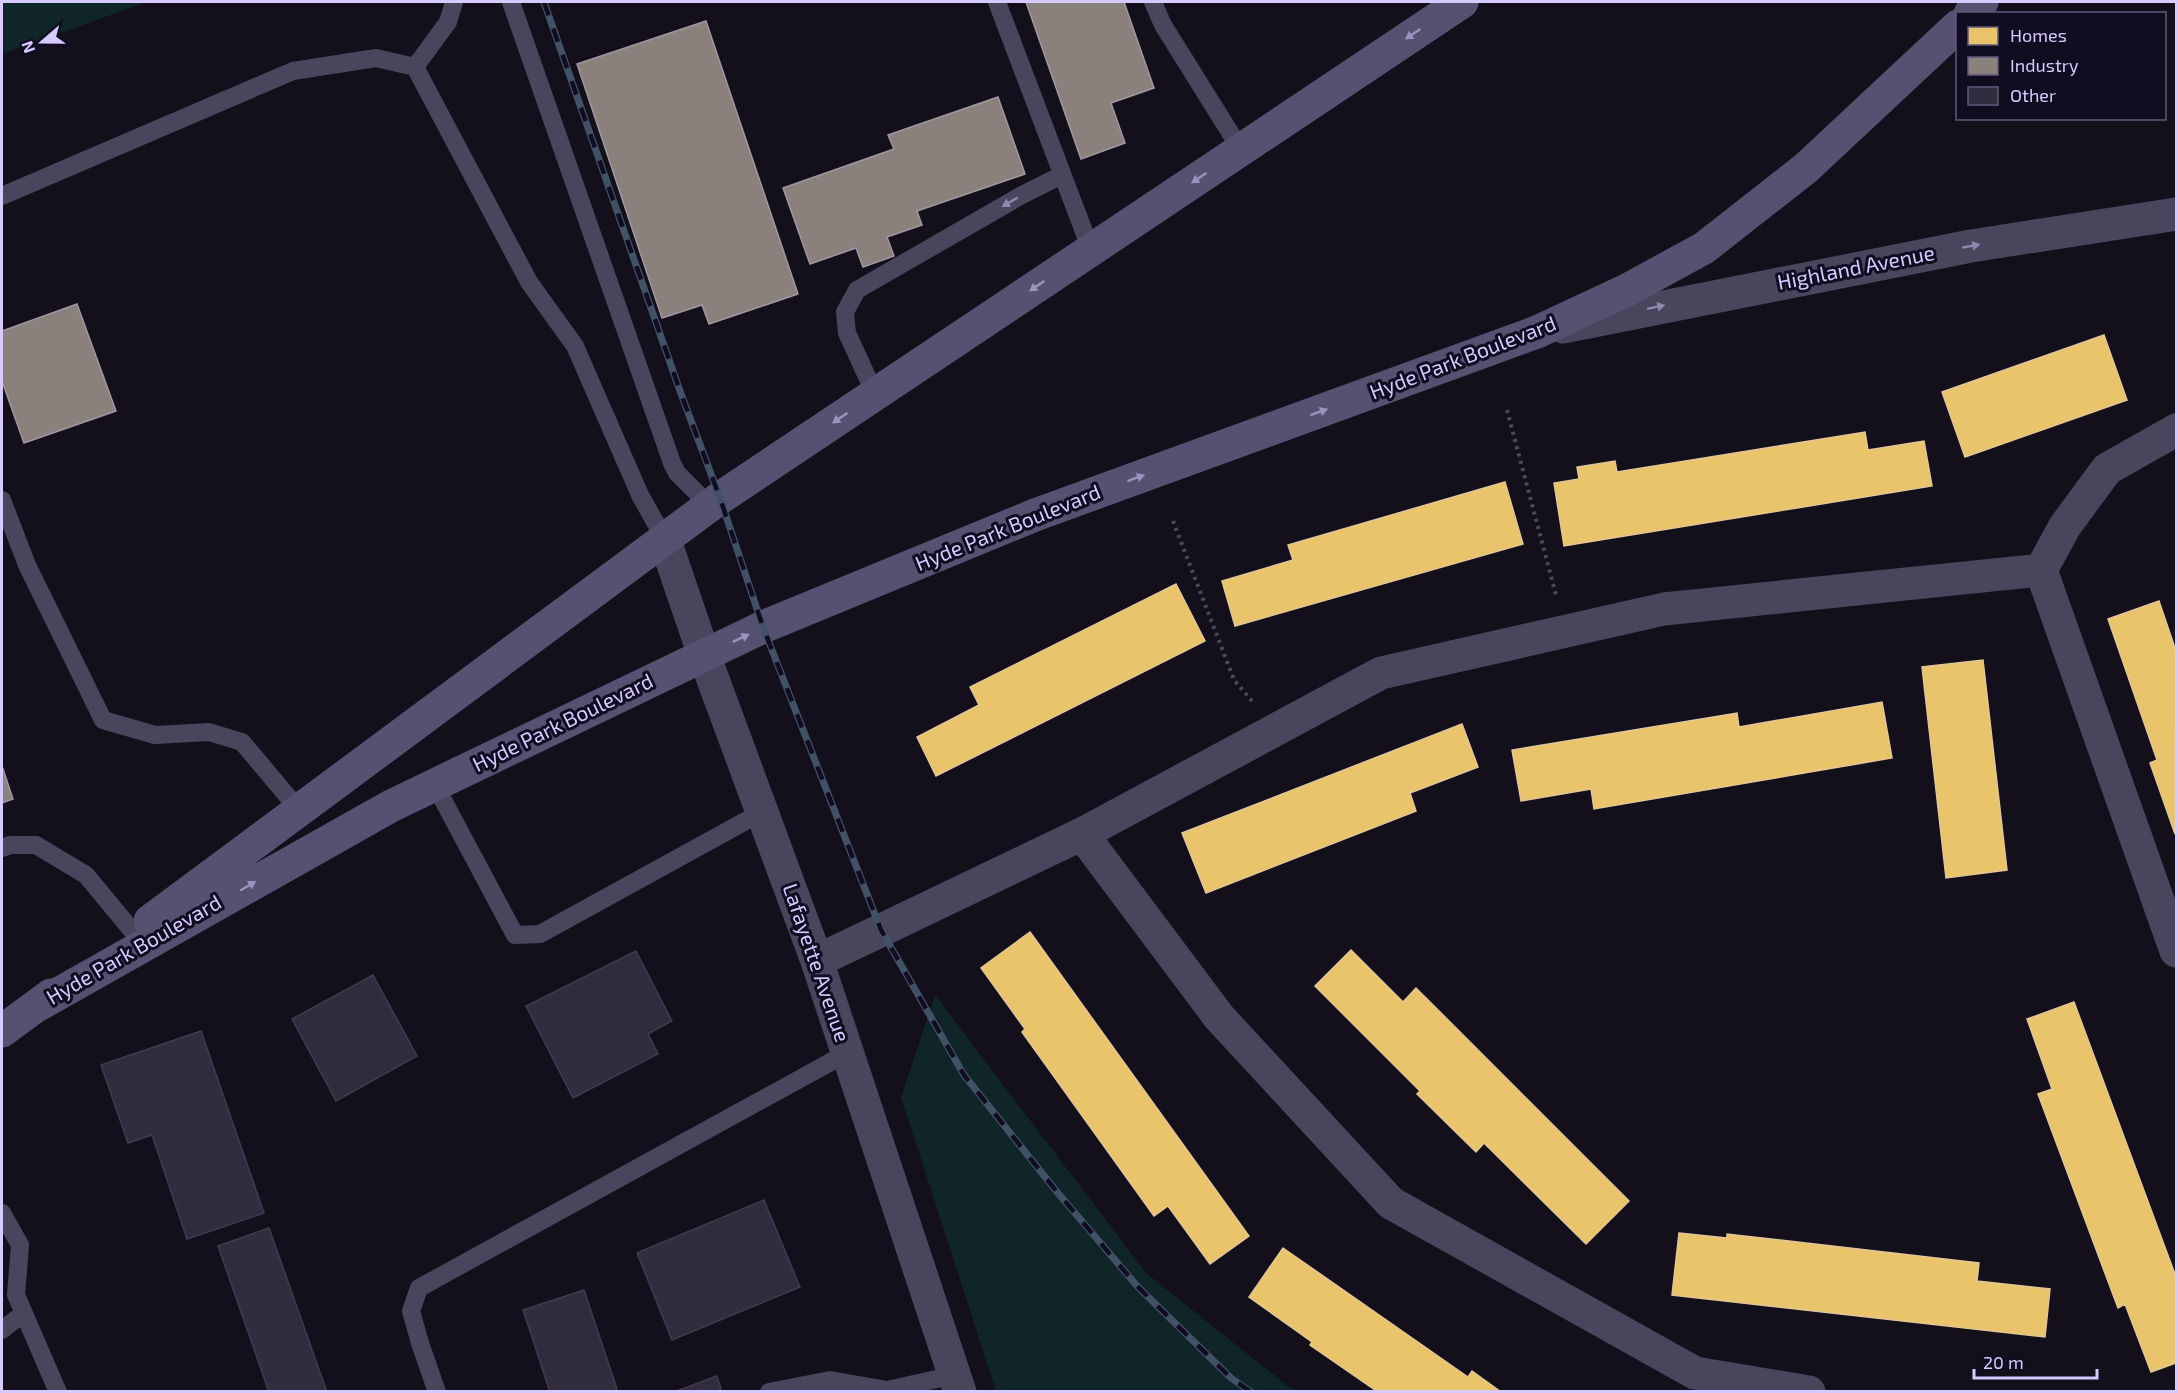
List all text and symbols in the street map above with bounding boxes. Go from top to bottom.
north arrow [12,12,72,72]
legend [1956,12,2166,120]
text: Homes [2010,24,2067,46]
one-way arrow [1405,28,1421,39]
text: N [17,39,38,56]
text: Industry [2010,54,2079,76]
text: Other [2010,84,2056,106]
one-way arrow [1190,172,1207,183]
one-way arrow [1002,196,1018,207]
street label: Highland Avenue [1775,239,1936,294]
one-way arrow [1962,241,1981,250]
one-way arrow [1029,280,1045,292]
one-way arrow [1647,302,1666,311]
street label: Hyde Park Boulevard [1366,310,1559,404]
one-way arrow [1310,406,1328,416]
one-way arrow [832,412,848,424]
one-way arrow [1127,473,1145,483]
street label: Hyde Park Boulevard [911,478,1104,575]
one-way arrow [732,633,749,642]
street label: Hyde Park Boulevard [468,667,657,776]
one-way arrow [240,880,256,891]
street label: Lafayette Avenue [779,880,856,1045]
street label: Hyde Park Boulevard [41,888,225,1009]
scale bar [1974,1342,2097,1380]
text: 20 m [1983,1351,2024,1373]

